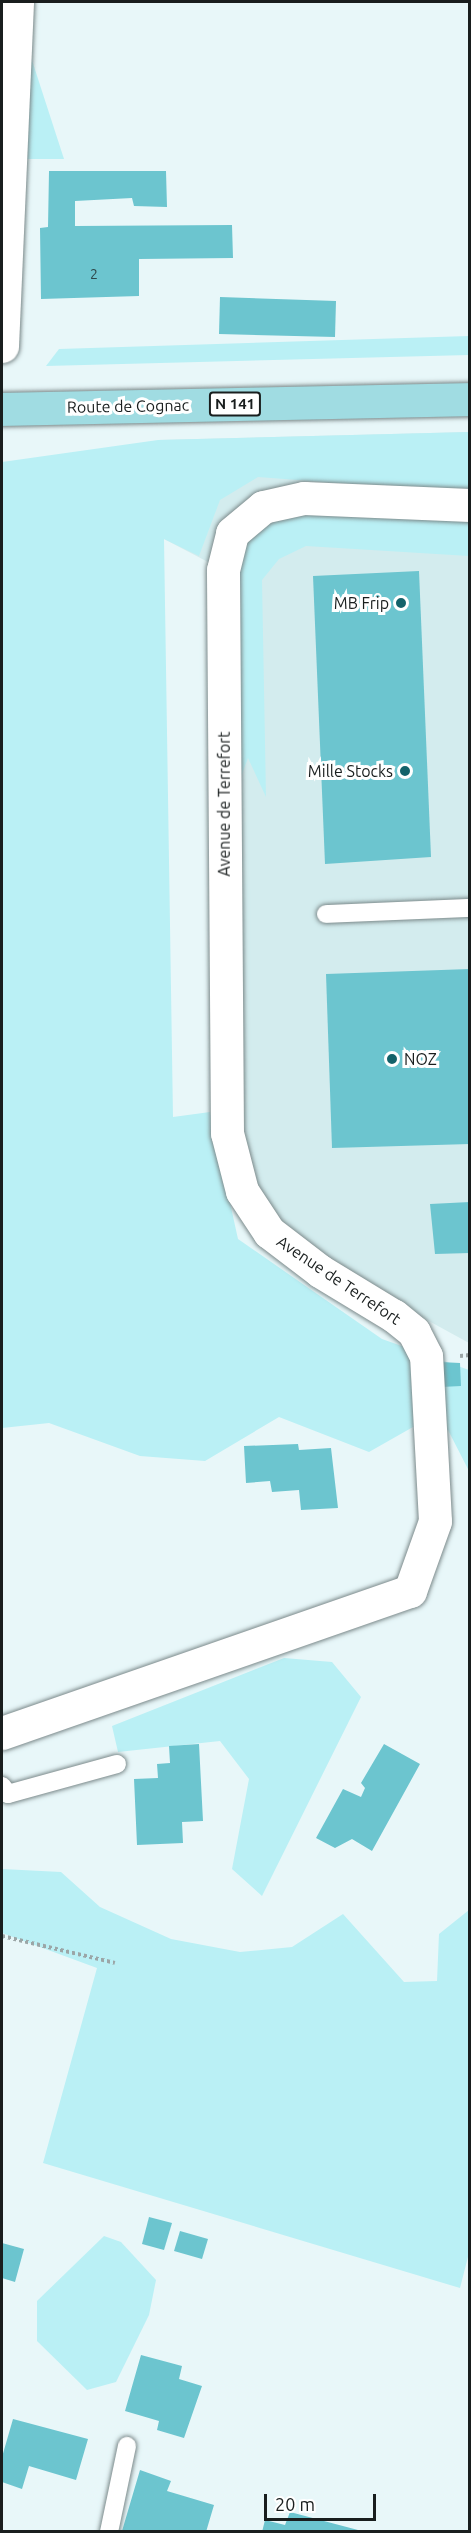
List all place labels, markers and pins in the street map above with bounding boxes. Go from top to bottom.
place label: MB Frip [334,593,389,613]
marker: MB Frip [394,596,408,610]
place label: Mille Stocks [308,761,393,781]
marker: Mille Stocks [398,764,412,778]
place label: NOZ [404,1049,437,1069]
marker: NOZ [385,1052,399,1066]

